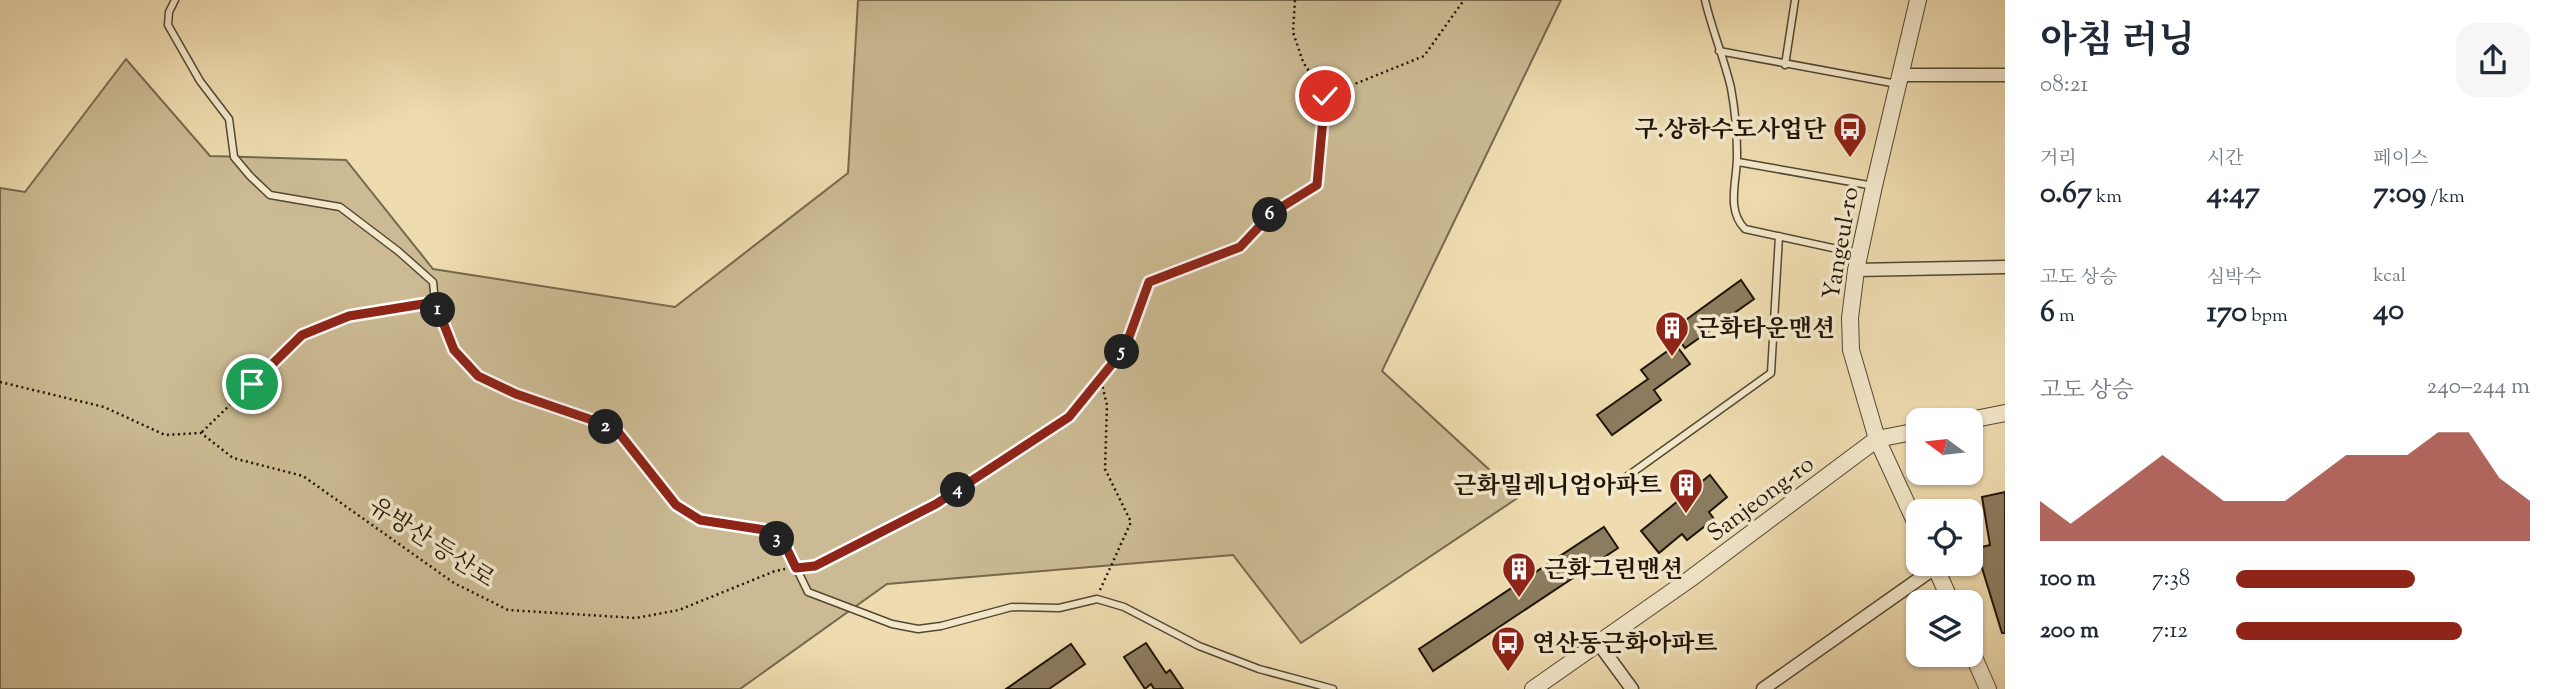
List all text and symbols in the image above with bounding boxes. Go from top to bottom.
text: 아침 러닝 [2040,16,2195,70]
button: share [2456,23,2530,97]
pin [1295,66,1355,126]
text: 08:21 [2040,69,2088,102]
icon: check [1306,77,1344,115]
bus stop icon: 구.상하수도사업단 [1831,110,1869,159]
place label: 구.상하수도사업단 [1634,114,1827,148]
text: 거리 [2040,146,2077,173]
text: 시간 [2207,146,2243,173]
text: 페이스 [2373,146,2428,173]
text: 0.67 [2040,173,2092,216]
text: 4:47 [2207,173,2260,216]
text: 7:09 [2373,173,2426,216]
street label: Yangeul-ro [1815,184,1869,302]
text: km [2092,184,2122,211]
text: /km [2426,184,2465,211]
pin: 6 [1252,198,1288,232]
text: 6 [1265,201,1274,228]
text: kcal [2373,263,2406,290]
text: 고도 상승 [2040,265,2117,292]
text: 심박수 [2207,265,2262,292]
text: 40 [2373,290,2404,333]
pin: 1 [420,292,456,328]
text: 6 [2040,292,2055,335]
text: 170 [2207,292,2247,335]
text: 1 [434,296,441,323]
text: m [2055,303,2075,330]
text: bpm [2247,303,2288,330]
building icon: 근화타운맨션 [1653,309,1691,358]
place label: 근화타운맨션 [1696,313,1835,347]
pin: 5 [1104,334,1140,370]
text: 5 [1118,338,1125,365]
pin [222,354,282,414]
icon: arrive [233,365,271,403]
text: 240–244 m [2427,371,2530,404]
text: 고도 상승 [2040,375,2134,408]
north arrow [1906,408,1983,485]
map controls [1906,408,1983,667]
pin: 2 [588,410,624,444]
text: 2 [601,413,610,440]
street label: Sanjeong-ro [1701,448,1822,551]
building icon: 근화밀레니엄아파트 [1667,466,1705,515]
place label: 근화밀레니엄아파트 [1453,470,1662,504]
pin: 4 [940,472,976,508]
text: 4 [953,476,962,503]
street label: 유방산 등산로 [361,490,501,597]
button: locate [1906,499,1983,576]
pin: 3 [760,522,794,556]
text: 3 [773,525,780,552]
building icon: 근화그린맨션 [1500,550,1538,599]
place label: 근화그린맨션 [1544,554,1683,588]
text: 100 m [2040,563,2096,596]
text: 7:38 [2152,563,2190,596]
button: layers [1906,590,1983,667]
text: 200 m [2040,615,2099,648]
text: 7:12 [2152,615,2188,648]
bus stop icon: 연산동근화아파트 [1489,624,1527,673]
place label: 연산동근화아파트 [1532,628,1717,662]

